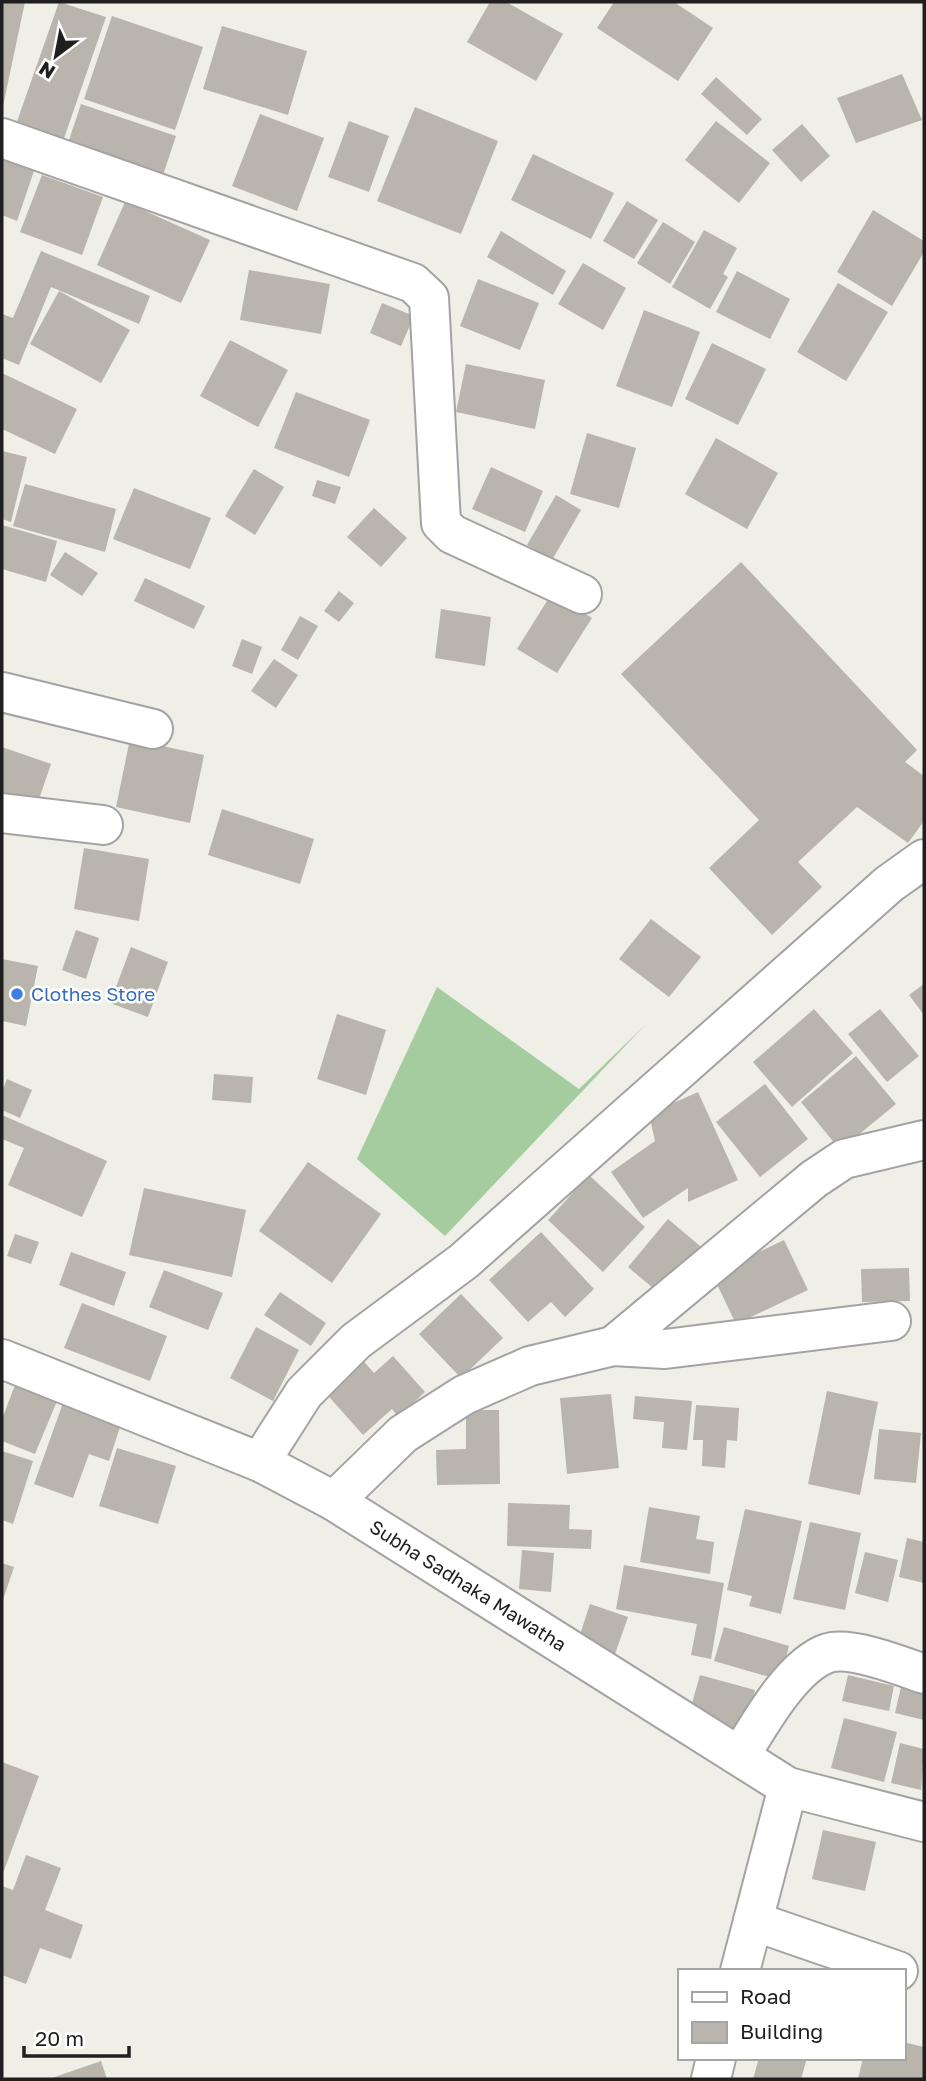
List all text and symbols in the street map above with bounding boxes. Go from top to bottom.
north arrow [21,21,91,91]
text: N [35,57,59,84]
place label: Clothes Store [31,982,155,1005]
marker: Clothes Store [9,986,25,1002]
street label: Subha Sadhaka Mawatha [366,1515,571,1656]
legend [678,1969,905,2060]
text: Road [740,1983,791,2009]
scale bar [24,2014,130,2058]
text: Building [740,2018,823,2044]
text: 20 m [35,2025,84,2051]

